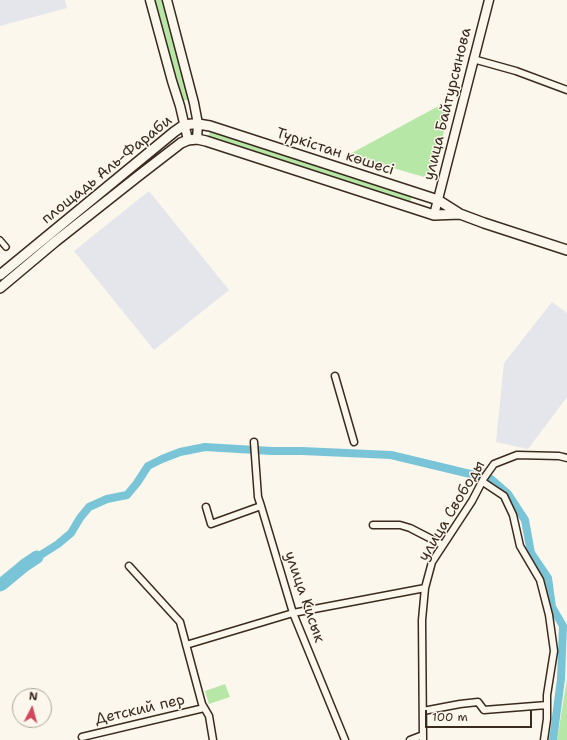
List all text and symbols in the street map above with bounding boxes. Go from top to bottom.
street label: улица Байтурсынова [420,26,476,182]
street label: площадь Аль-Фараби [38,112,176,228]
street label: Түркістан көшесі [274,124,396,180]
street label: улица Свободы [415,457,489,565]
street label: улица Кисык [280,549,328,645]
north arrow [12,688,52,728]
text: N [28,689,38,704]
street label: Детский пер [93,691,187,729]
scale bar [427,702,534,728]
text: 100 m [432,709,468,725]

